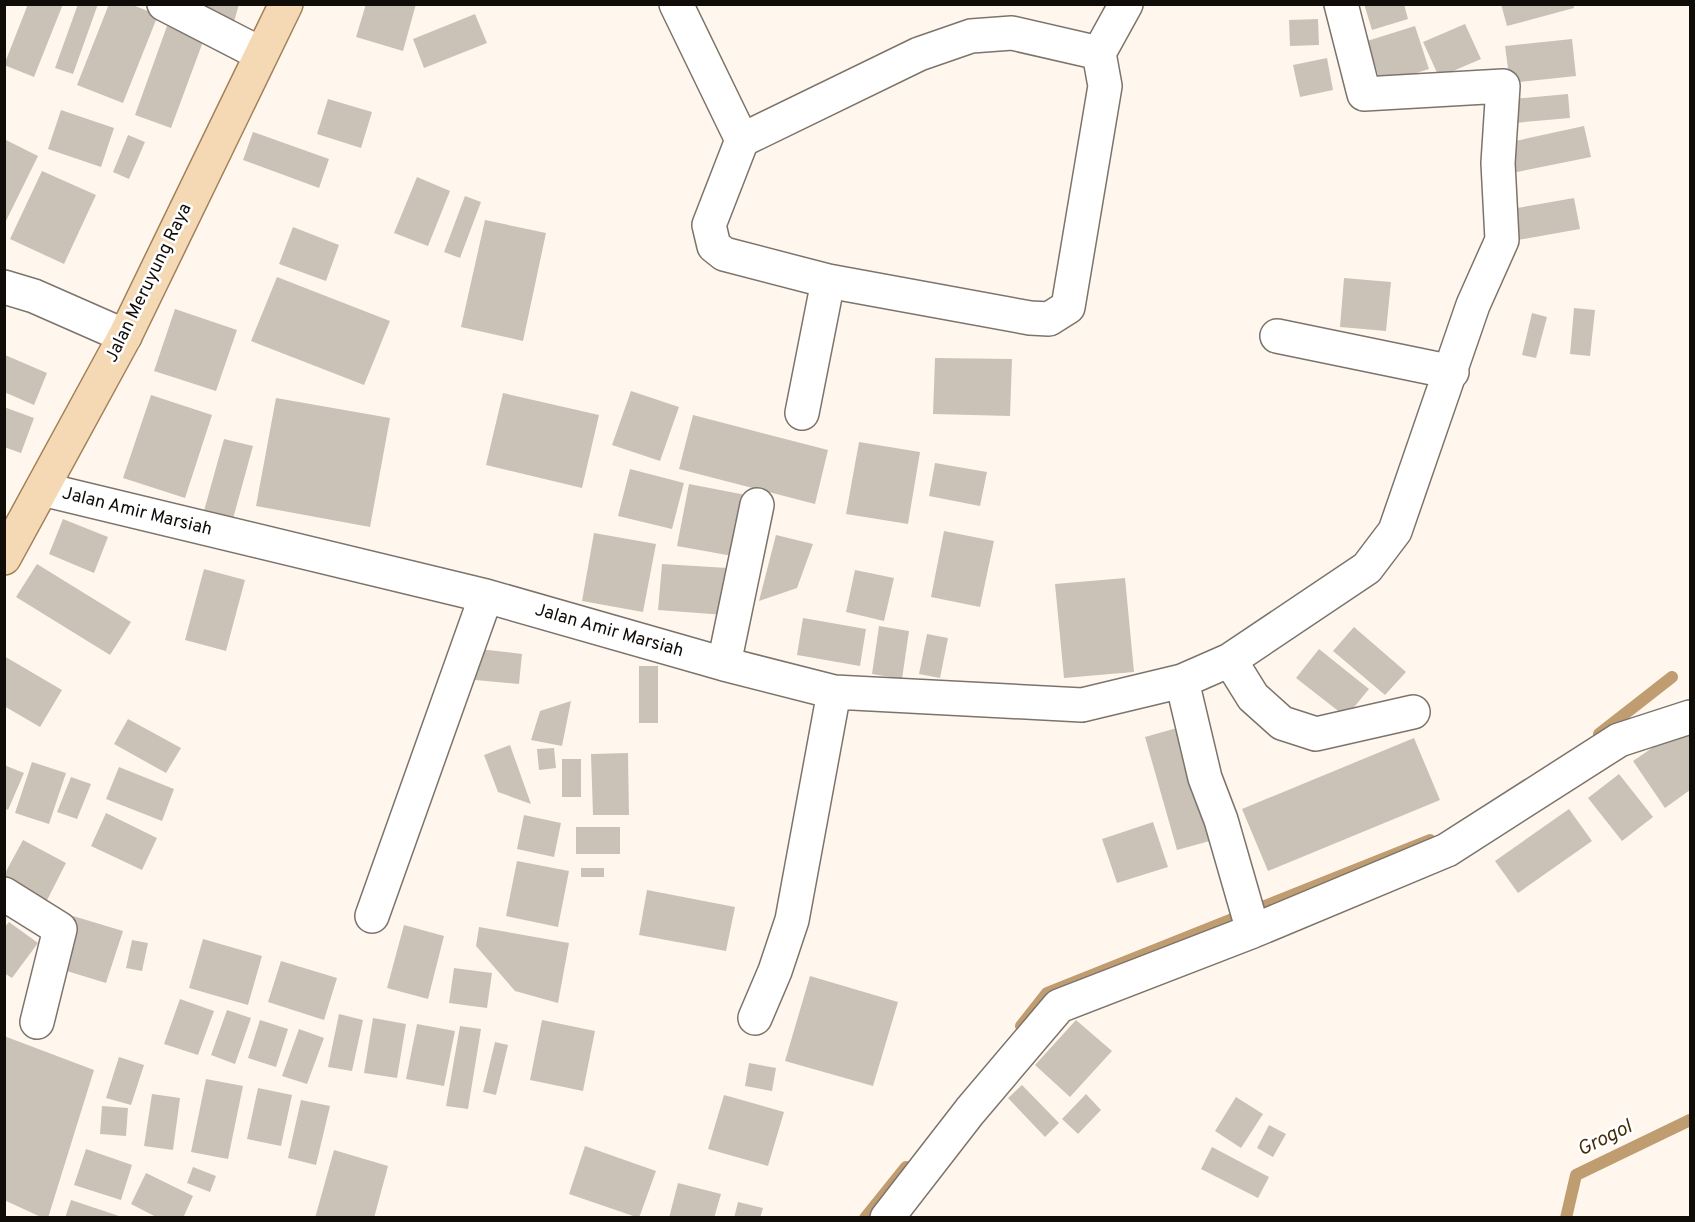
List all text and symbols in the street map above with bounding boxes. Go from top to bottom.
street label: Jalan Meruyung Raya [101,200,197,366]
street label: Jalan Amir Marsiah [60,482,214,542]
street label: Jalan Amir Marsiah [532,599,686,663]
water label: Grogol [1573,1114,1637,1163]

